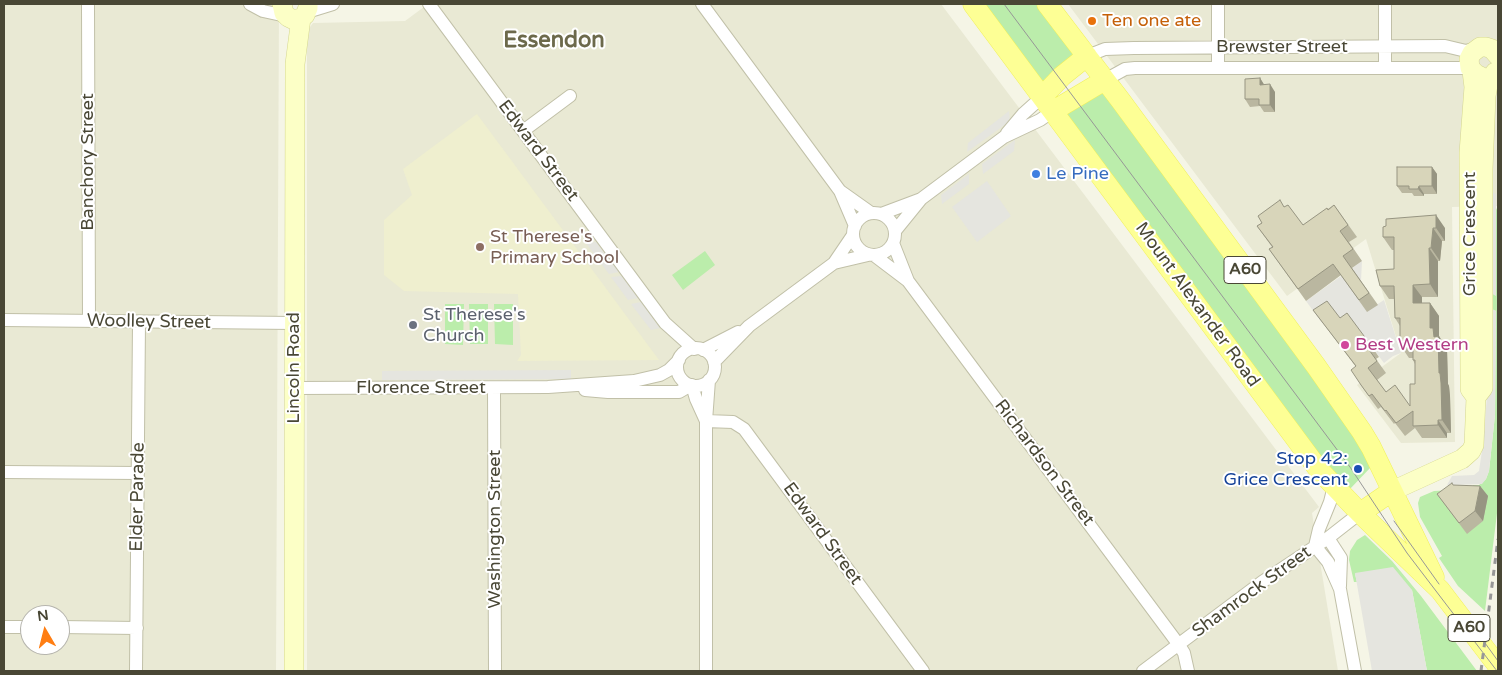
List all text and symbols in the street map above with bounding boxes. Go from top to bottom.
place label: Ten one ate [1102,10,1201,32]
marker: Ten one ate [1086,15,1098,27]
district label: Essendon [503,28,605,54]
street label: Brewster Street [1216,36,1348,58]
street label: Banchory Street [77,93,99,231]
street label: Edward Street [493,96,583,206]
place label: Le Pine [1046,163,1109,185]
marker: Le Pine [1030,168,1042,180]
street label: Grice Crescent [1459,172,1481,296]
street label: Mount Alexander Road [1130,218,1264,392]
place label: St Therese's Primary School [490,226,619,268]
marker: St Therese's Primary School [474,241,486,253]
road number: A60 [1224,256,1266,284]
place label: St Therese's Church [423,304,526,346]
street label: Woolley Street [87,310,211,334]
street label: Lincoln Road [283,312,305,424]
marker: St Therese's Church [407,319,419,331]
place label: Best Western [1355,334,1469,356]
marker: Best Western [1339,339,1351,351]
street label: Florence Street [356,377,486,399]
street label: Richardson Street [989,396,1099,530]
street label: Elder Parade [126,442,150,552]
place label: Stop 42: Grice Crescent [1223,448,1348,490]
street label: Washington Street [484,450,506,608]
marker: Stop 42: Grice Crescent [1352,463,1364,475]
street label: Edward Street [778,479,866,589]
street label: Shamrock Street [1188,542,1316,642]
north arrow [20,605,70,655]
text: N [36,606,50,625]
road number: A60 [1448,614,1490,641]

